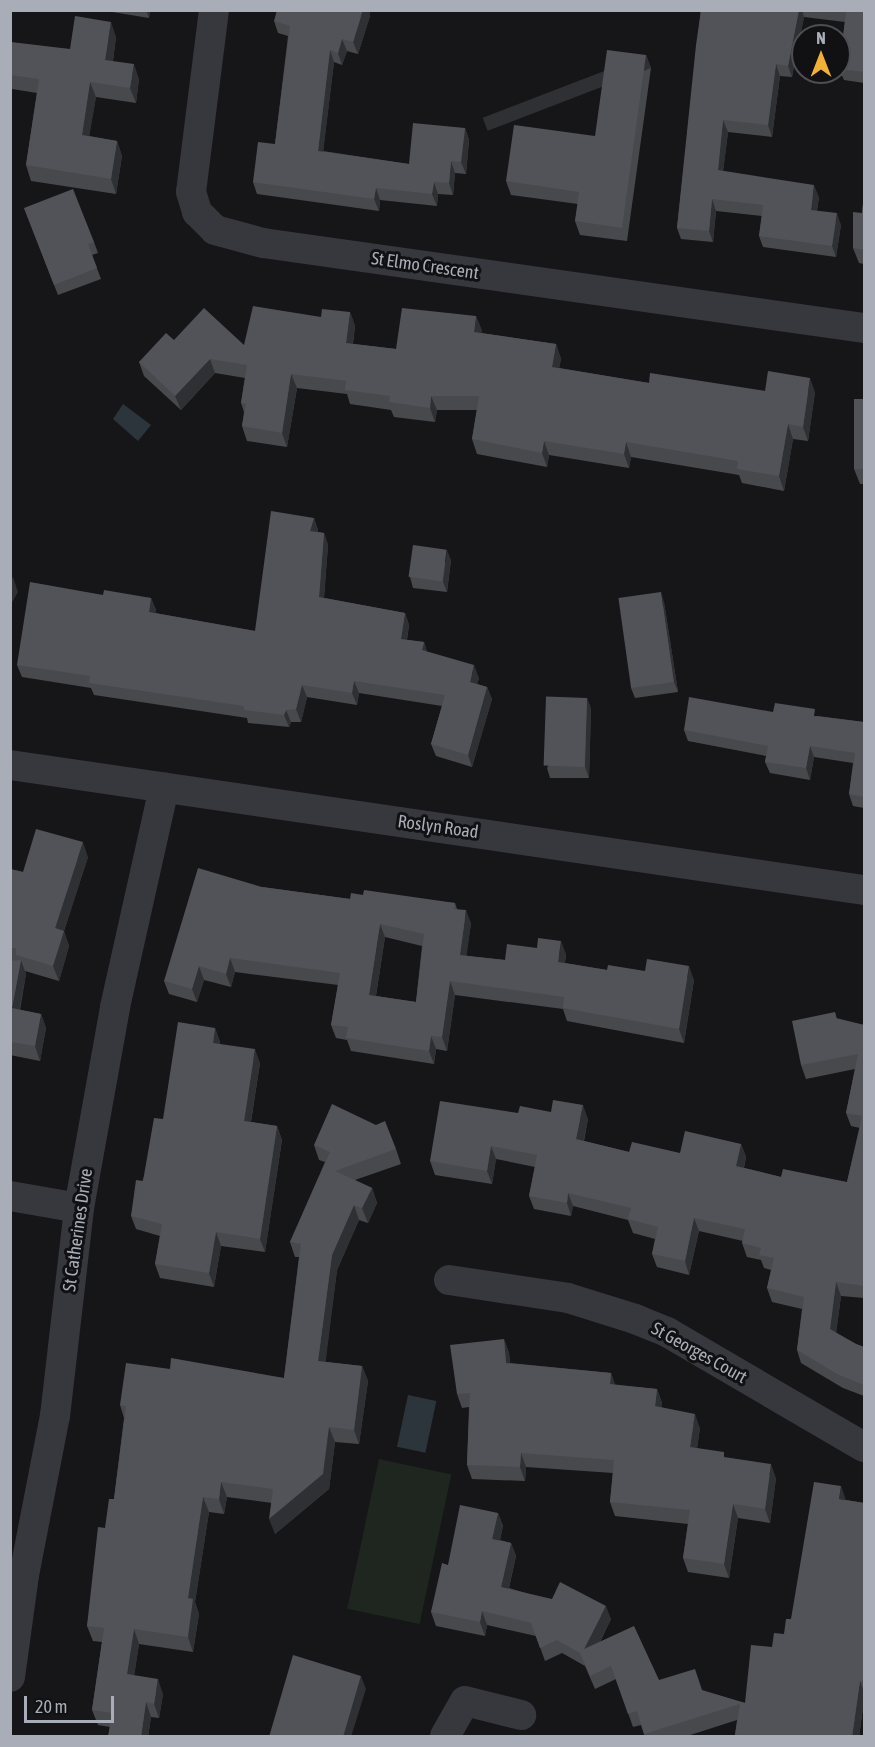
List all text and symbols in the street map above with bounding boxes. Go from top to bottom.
north arrow [791,24,851,84]
text: N [816,29,826,47]
street label: St Elmo Crescent [370,248,480,284]
street label: Roslyn Road [396,811,480,843]
street label: St Catherines Drive [59,1167,97,1293]
street label: St Georges Court [647,1318,751,1388]
scale bar [27,1684,117,1722]
text: 20 m [35,1696,67,1717]

